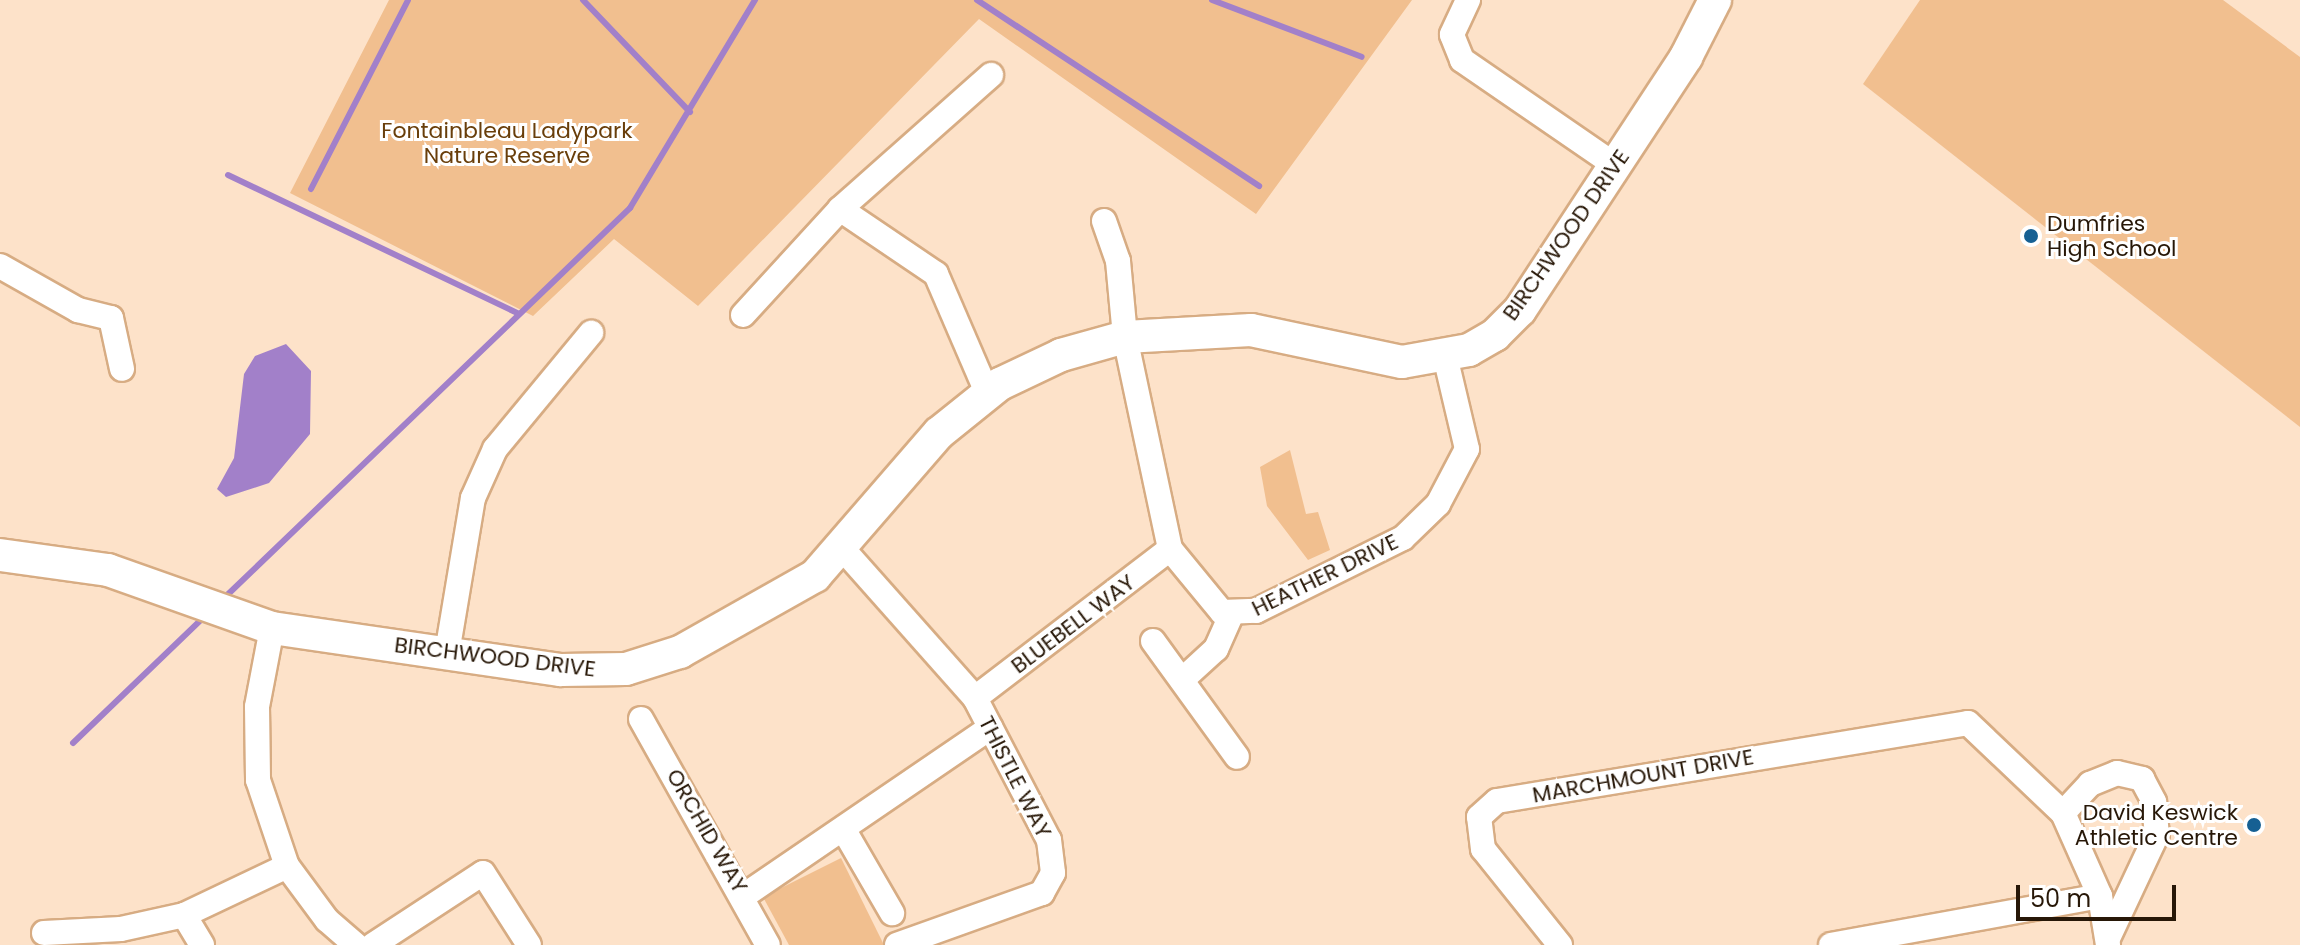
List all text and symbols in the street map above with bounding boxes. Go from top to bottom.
park label: Fontainbleau Ladypark Nature Reserve [381,117,633,168]
street label: BIRCHWOOD DRIVE [1497,145,1635,325]
place label: Dumfries High School [2047,210,2176,262]
marker: Dumfries High School [2022,227,2040,245]
street label: HEATHER DRIVE [1248,528,1402,622]
street label: BLUEBELL WAY [1006,569,1140,679]
street label: BIRCHWOOD DRIVE [393,632,597,682]
street label: THISTLE WAY [973,712,1057,842]
street label: MARCHMOUNT DRIVE [1530,744,1756,808]
street label: ORCHID WAY [661,764,753,898]
place label: David Keswick Athletic Centre [2075,799,2238,850]
marker: David Keswick Athletic Centre [2245,816,2263,834]
scale bar [2020,869,2180,919]
text: 50 m [2030,882,2091,915]

